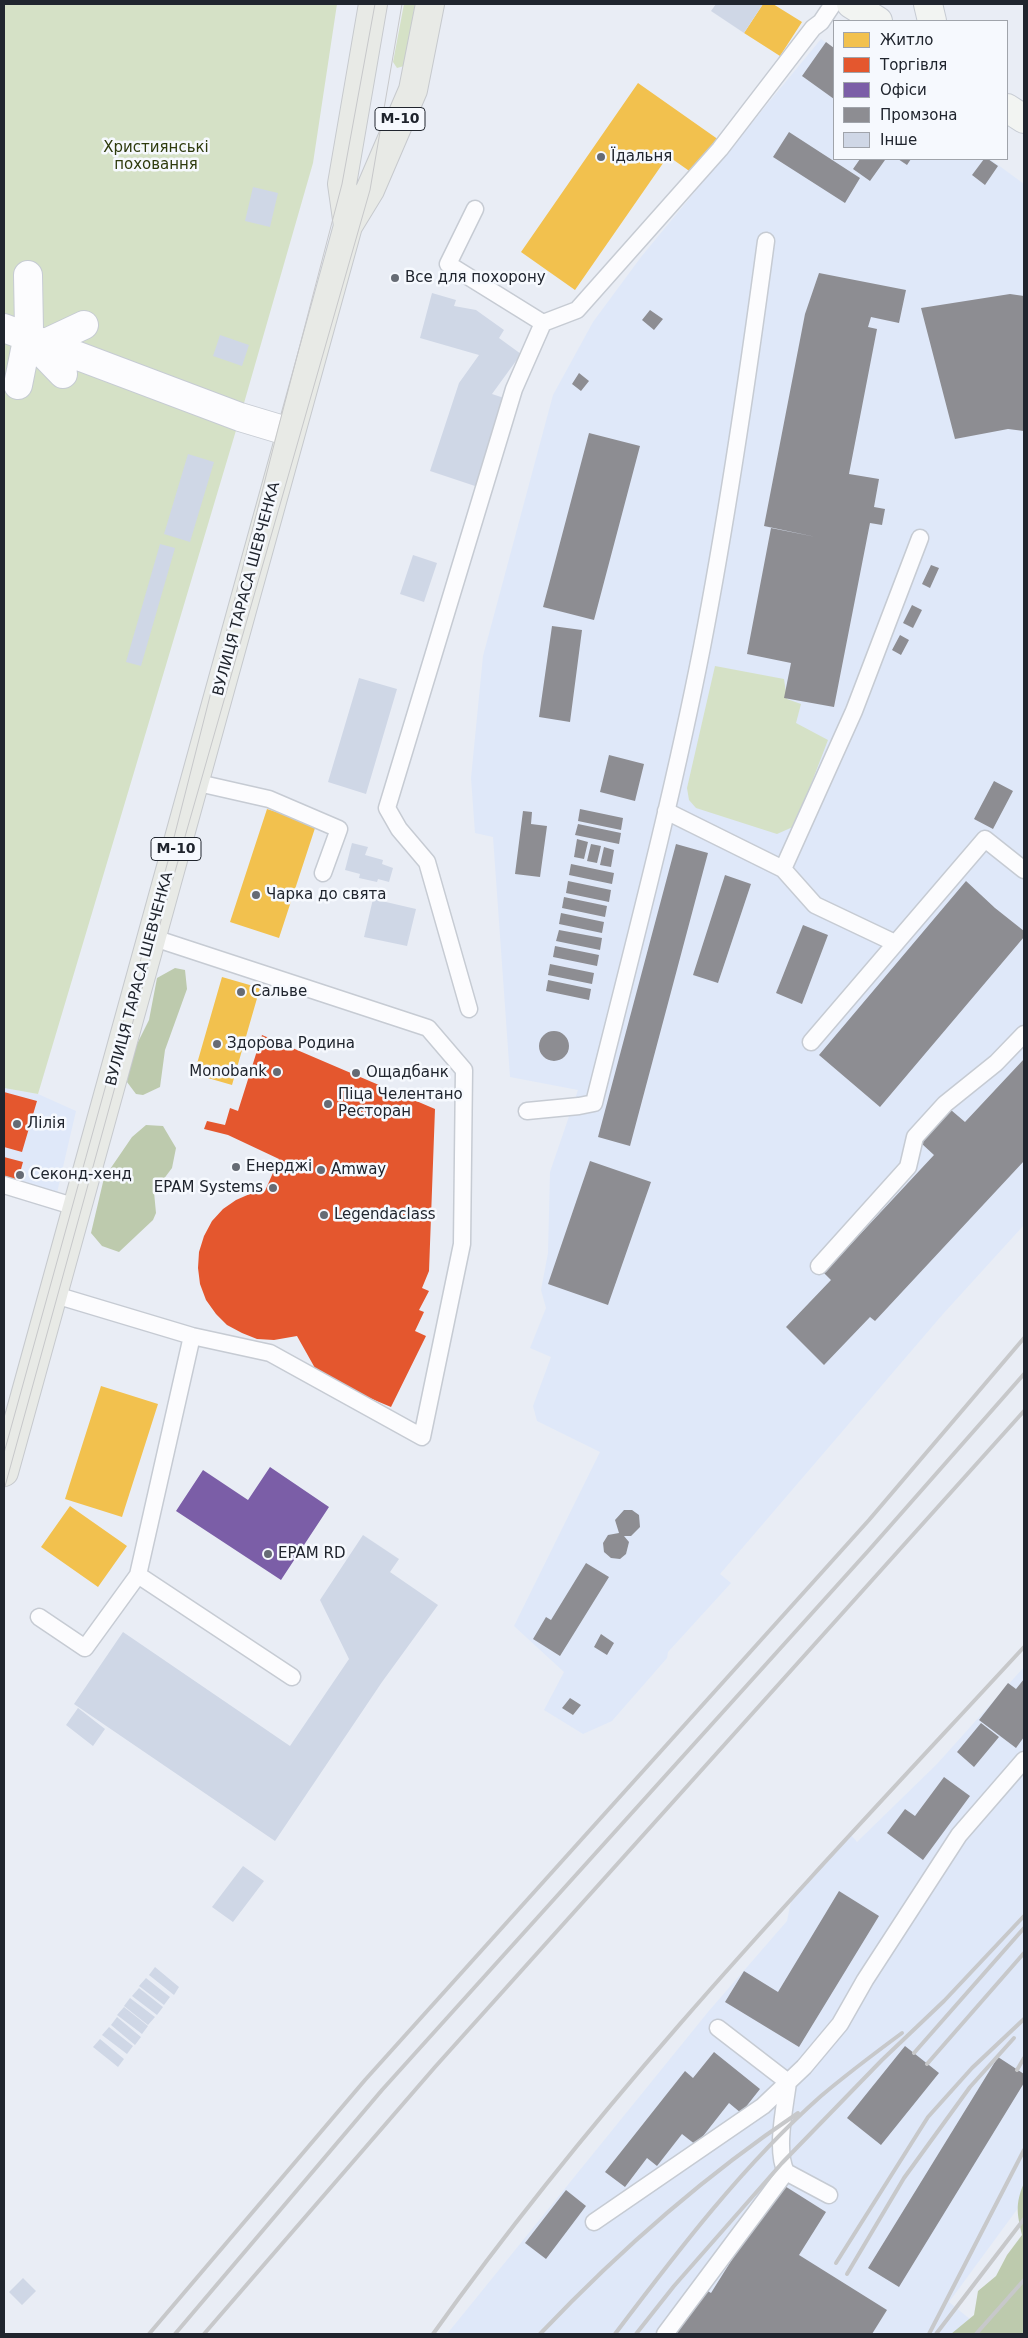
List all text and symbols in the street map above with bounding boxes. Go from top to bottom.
legend [833,20,1008,160]
text: Житло [880,31,933,49]
text: Торгівля [880,56,947,74]
text: Офіси [880,81,927,99]
text: Промзона [880,106,957,124]
road number: М-10 [375,108,425,130]
text: Інше [880,131,917,149]
park label: Християнські поховання [103,139,209,174]
place label: Їдальня [611,148,672,166]
marker: Їдальня [595,151,607,163]
place label: Все для похорону [405,269,546,287]
marker: Все для похорону [389,272,401,284]
street label: ВУЛИЦЯ ТАРАСА ШЕВЧЕНКА [210,480,284,698]
road number: М-10 [151,838,201,861]
street label: ВУЛИЦЯ ТАРАСА ШЕВЧЕНКА [103,870,177,1088]
place label: Чарка до свята [266,886,386,904]
marker: Чарка до свята [250,889,262,901]
place label: Сальве [251,983,307,1001]
marker: Сальве [235,986,247,998]
place label: Здорова Родина [227,1035,355,1053]
marker: Здорова Родина [211,1038,223,1050]
place label: Monobank [189,1063,267,1081]
place label: Ощадбанк [366,1064,449,1082]
marker: Monobank [271,1066,283,1078]
marker: Ощадбанк [350,1067,362,1079]
place label: Піца Челентано Ресторан [338,1086,463,1121]
marker: Піца Челентано Ресторан [322,1098,334,1110]
place label: Лілія [27,1115,65,1133]
marker: Лілія [11,1118,23,1130]
place label: Енерджі [246,1158,312,1176]
marker: Енерджі [230,1161,242,1173]
place label: Amway [331,1161,386,1179]
marker: Amway [315,1164,327,1176]
place label: Секонд-хенд [30,1166,132,1184]
marker: Секонд-хенд [14,1169,26,1181]
place label: EPAM Systems [154,1179,263,1197]
marker: EPAM Systems [267,1182,279,1194]
place label: Legendaclass [334,1206,436,1224]
marker: Legendaclass [318,1209,330,1221]
place label: EPAM RD [278,1545,346,1563]
marker: EPAM RD [262,1548,274,1560]

